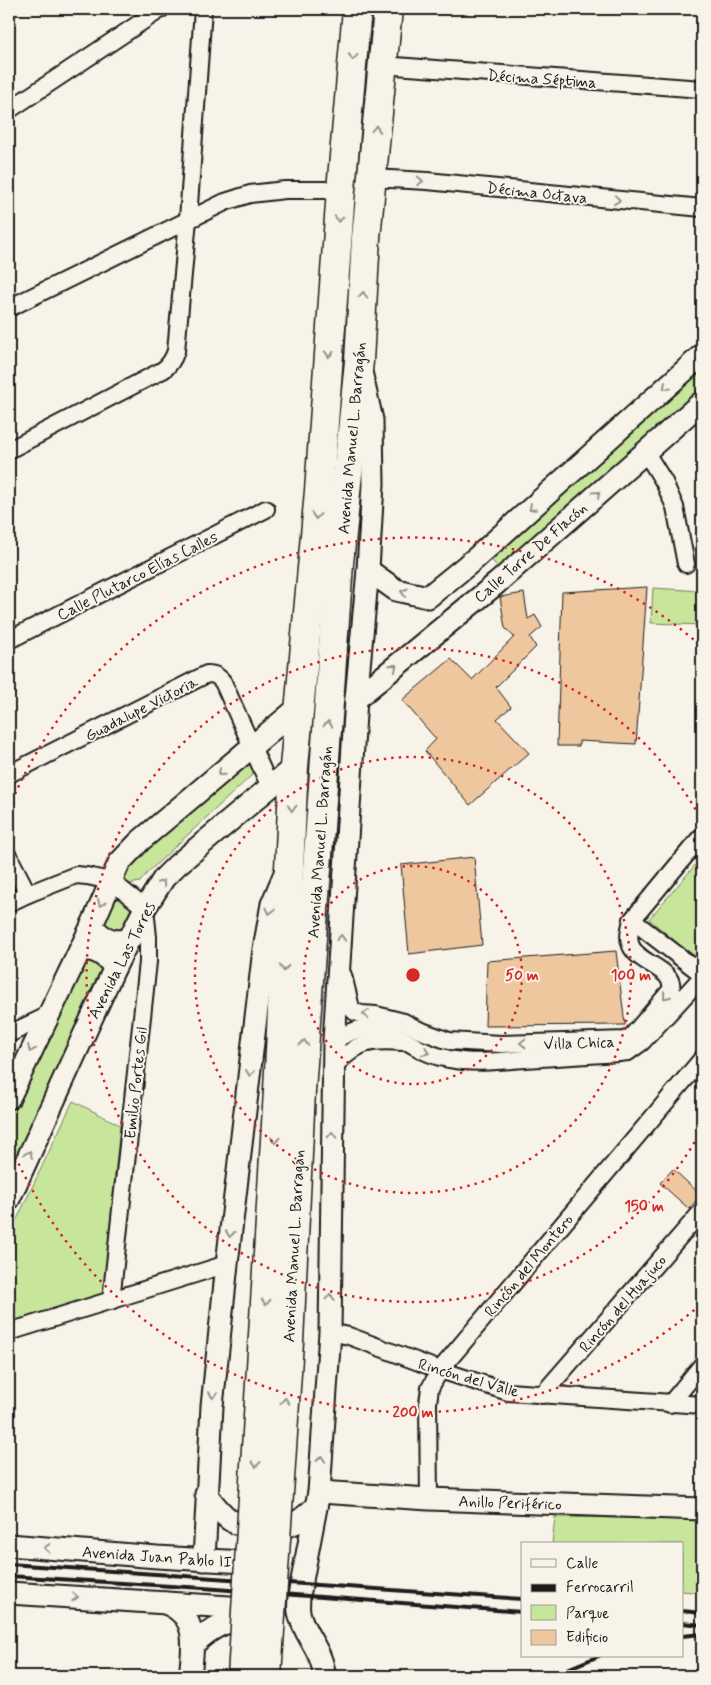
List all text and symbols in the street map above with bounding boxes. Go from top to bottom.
one-way arrow [348,54,359,62]
street label: Décima Séptima [487,65,597,94]
one-way arrow [370,125,381,133]
one-way arrow [417,175,425,186]
street label: Décima Octava [486,178,588,209]
one-way arrow [613,194,621,205]
one-way arrow [334,215,345,223]
one-way arrow [357,291,368,299]
street label: Avenida Manuel L. Barragán [334,341,371,535]
one-way arrow [323,350,334,358]
one-way arrow [662,381,671,390]
one-way arrow [592,491,601,500]
street label: Calle Torre De Flacón [470,498,592,608]
one-way arrow [529,502,538,511]
one-way arrow [311,512,322,520]
street label: Calle Plutarco Elías Calles [54,527,222,626]
one-way arrow [400,587,408,597]
one-way arrow [388,664,397,673]
street label: Guadalupe Victoria [82,672,202,747]
one-way arrow [322,719,333,727]
street label: Avenida Manuel L. Barragán [303,745,338,939]
one-way arrow [218,767,227,776]
one-way arrow [286,805,297,813]
one-way arrow [155,879,165,888]
one-way arrow [97,898,108,907]
street label: Avenida Las Torres [84,899,161,1023]
one-way arrow [265,907,276,916]
one-way arrow [335,933,346,941]
one-way arrow [278,964,289,972]
centre of rings [404,966,422,984]
text: 50 m [505,966,539,986]
text: 100 m [611,966,651,986]
one-way arrow [663,990,671,999]
one-way arrow [362,1009,370,1020]
street label: Emilio Portes Gil [120,1026,153,1140]
street label: Villa Chica [543,1032,615,1055]
one-way arrow [299,1038,310,1046]
one-way arrow [519,1038,526,1048]
one-way arrow [28,1044,38,1053]
one-way arrow [421,1045,430,1056]
one-way arrow [245,1068,255,1077]
one-way arrow [327,1131,338,1139]
one-way arrow [269,1136,280,1144]
street label: Avenida Manuel L. Barragán [279,1149,310,1343]
one-way arrow [23,1150,33,1159]
text: 150 m [624,1197,664,1217]
street label: Rincón del Montero [480,1210,579,1322]
one-way arrow [225,1230,236,1238]
street label: Rincón del Huajuco [575,1251,671,1357]
one-way arrow [325,1293,335,1301]
one-way arrow [260,1298,271,1306]
street label: Rincón del Valle [416,1354,522,1403]
one-way arrow [208,1392,219,1400]
one-way arrow [280,1396,291,1404]
text: 200 m [393,1403,434,1423]
one-way arrow [315,1455,326,1463]
one-way arrow [250,1460,261,1468]
street label: Anillo Periférico [458,1491,562,1516]
street label: Avenida Juan Pablo II [81,1542,233,1573]
legend [521,1542,684,1658]
one-way arrow [43,1543,51,1554]
text: Calle [566,1554,598,1574]
text: Ferrocarril [566,1578,634,1598]
one-way arrow [71,1591,79,1602]
text: Parque [566,1604,609,1624]
text: Edificio [566,1628,608,1648]

